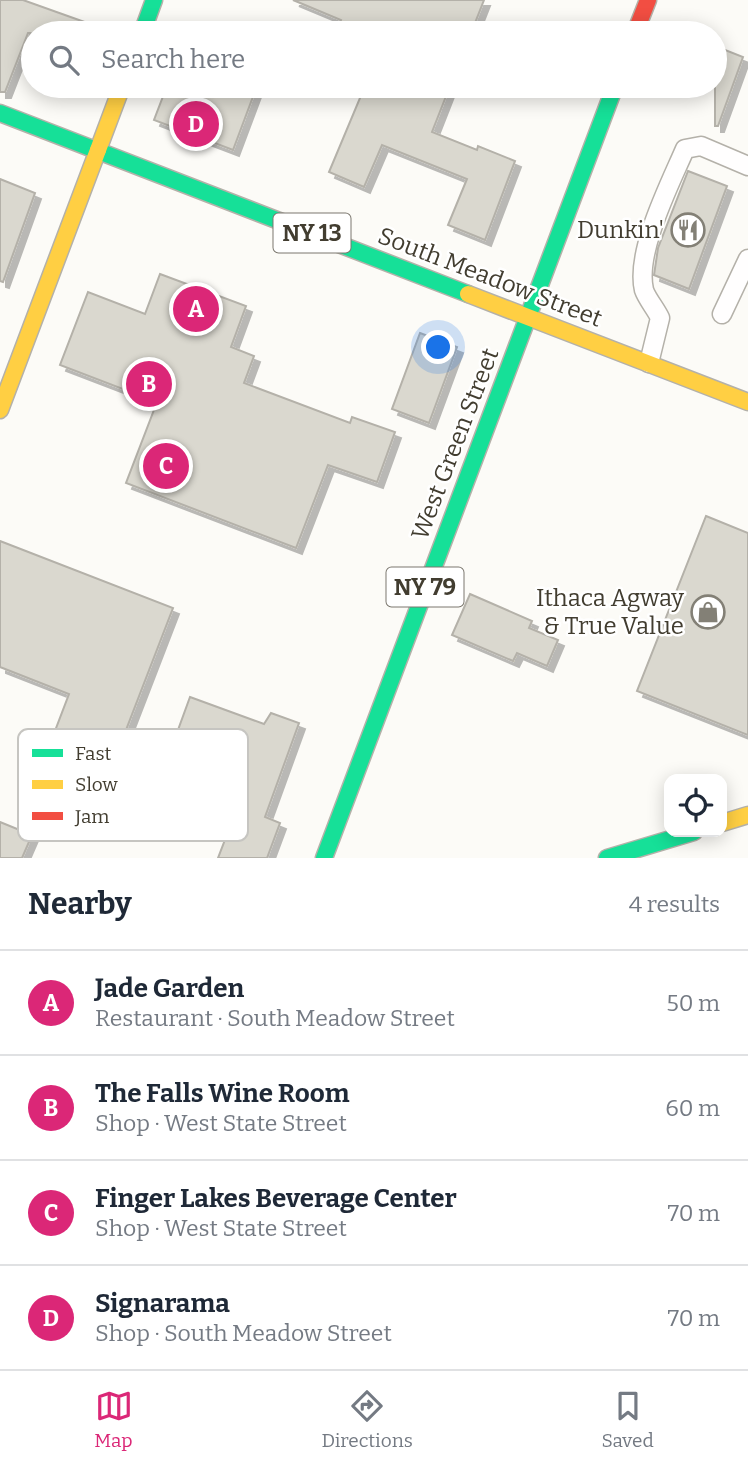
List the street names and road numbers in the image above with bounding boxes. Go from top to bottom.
road number: NY 13 [274,214,350,252]
street label: South Meadow Street [374,221,606,333]
street label: West Green Street [406,344,504,544]
road number: NY 79 [386,568,464,607]

